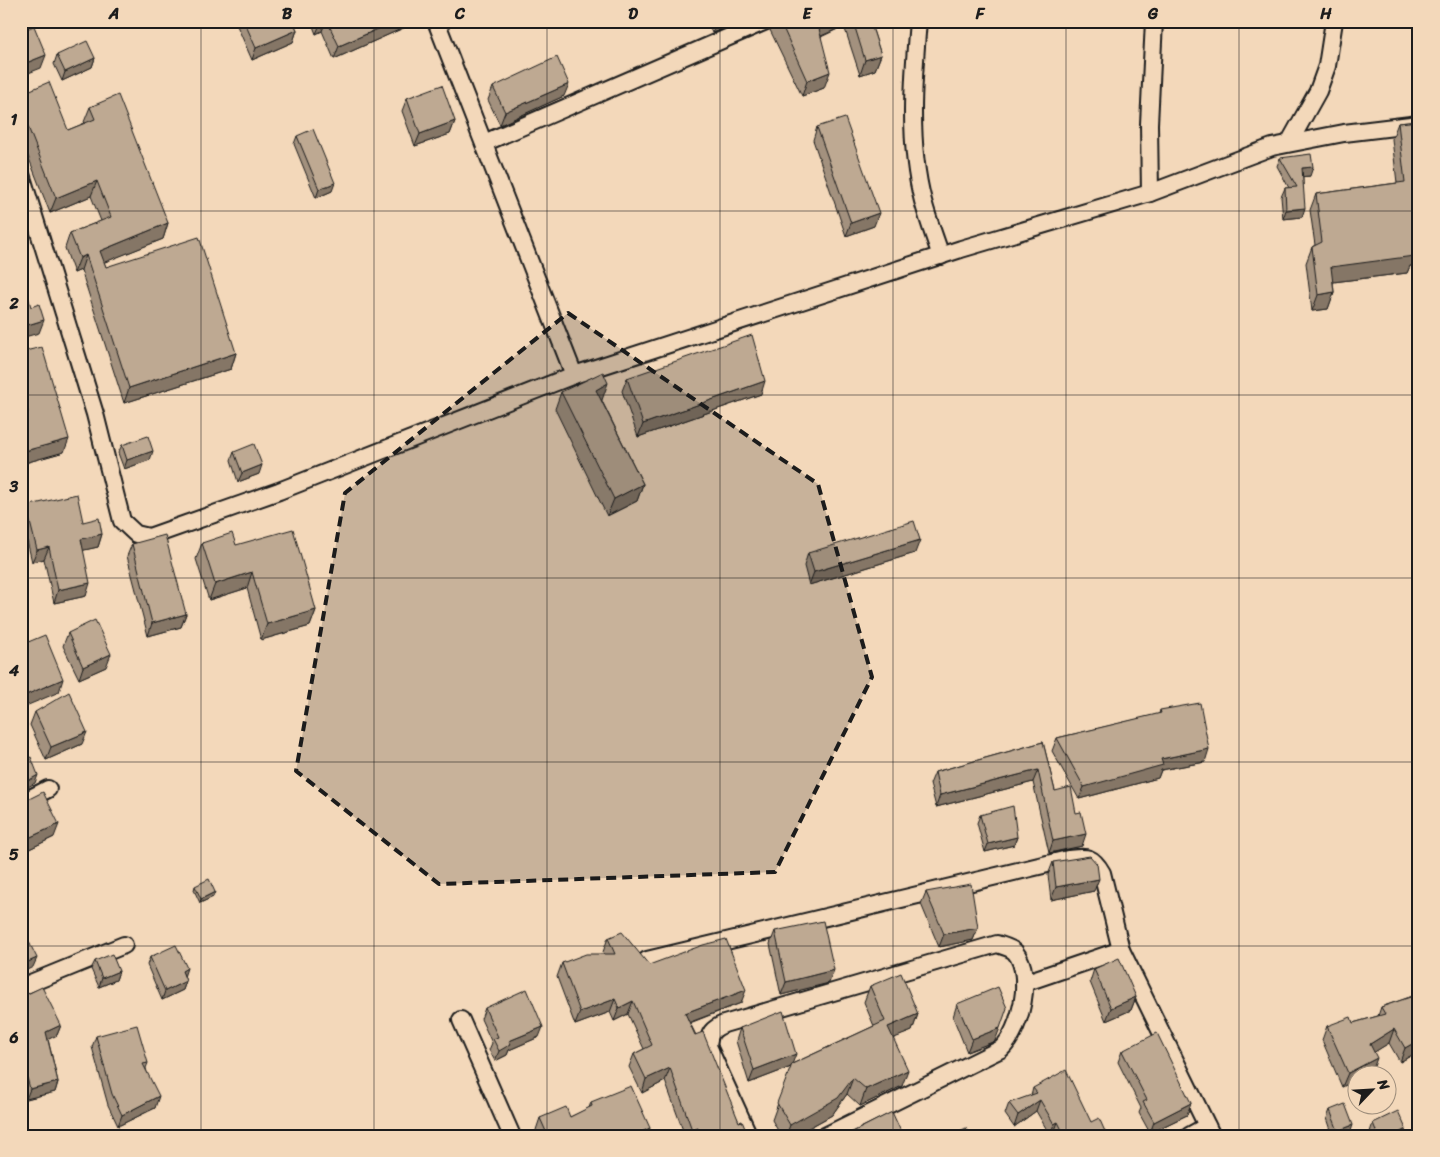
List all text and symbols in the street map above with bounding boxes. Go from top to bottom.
text: A [108,0,119,28]
text: B [282,0,293,28]
text: C [454,0,466,28]
text: D [628,0,638,28]
text: E [803,0,813,28]
text: F [975,0,986,28]
text: G [1147,0,1159,28]
text: H [1319,0,1332,28]
text: 1 [11,105,18,134]
text: 2 [8,289,19,318]
text: 3 [9,472,19,501]
text: 4 [8,656,19,685]
text: 5 [9,840,19,869]
text: 6 [8,1023,19,1052]
north arrow [1348,1064,1398,1114]
text: N [1370,1074,1397,1095]

